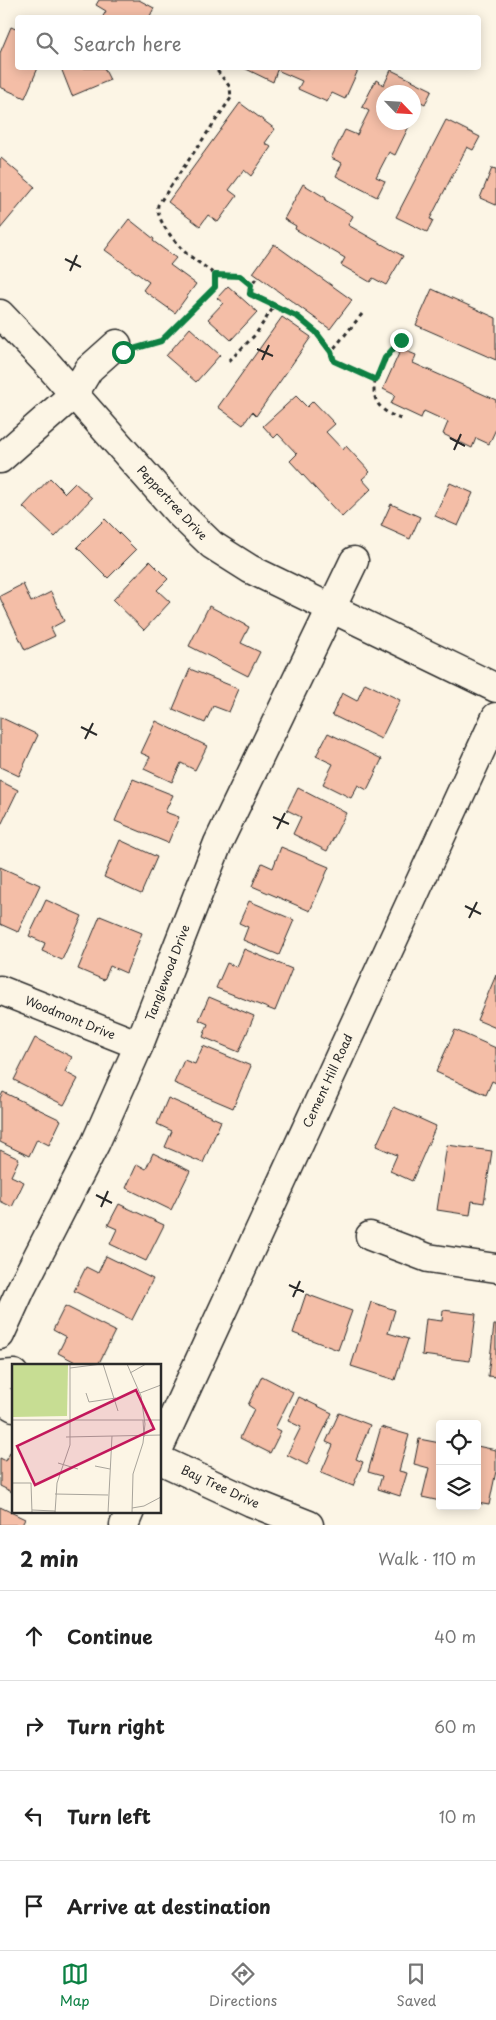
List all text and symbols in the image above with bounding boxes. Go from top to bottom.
search box [15,15,481,70]
icon: search [33,29,61,57]
text: Search here [73,29,182,57]
north arrow [376,85,421,130]
route end [390,329,413,352]
route start [112,341,135,364]
street label: Peppertree Drive [133,461,212,544]
street label: Tanglewood Drive [140,922,194,1023]
street label: Woodmont Drive [22,991,118,1043]
street label: Cement Hill Road [298,1031,357,1130]
inset map [12,1364,161,1512]
map controls [436,1420,481,1510]
button: locate [436,1420,481,1465]
street label: Bay Tree Drive [178,1460,263,1512]
button: layers [436,1465,481,1510]
text: 2 min [20,1542,79,1574]
text: Walk · 110 m [378,1546,476,1570]
icon: ahead [20,1622,48,1650]
text: Continue [67,1622,153,1650]
text: 40 m [434,1624,476,1648]
icon: right [20,1712,48,1740]
text: Turn right [67,1712,165,1740]
text: 60 m [434,1714,476,1738]
icon: left [20,1802,48,1830]
text: Turn left [67,1802,151,1830]
text: 10 m [439,1804,476,1828]
icon: arrive [20,1892,48,1920]
text: Arrive at destination [67,1892,271,1920]
tab: Map [60,1960,90,2011]
tab: Directions [209,1960,277,2011]
tab: Saved [397,1960,436,2011]

